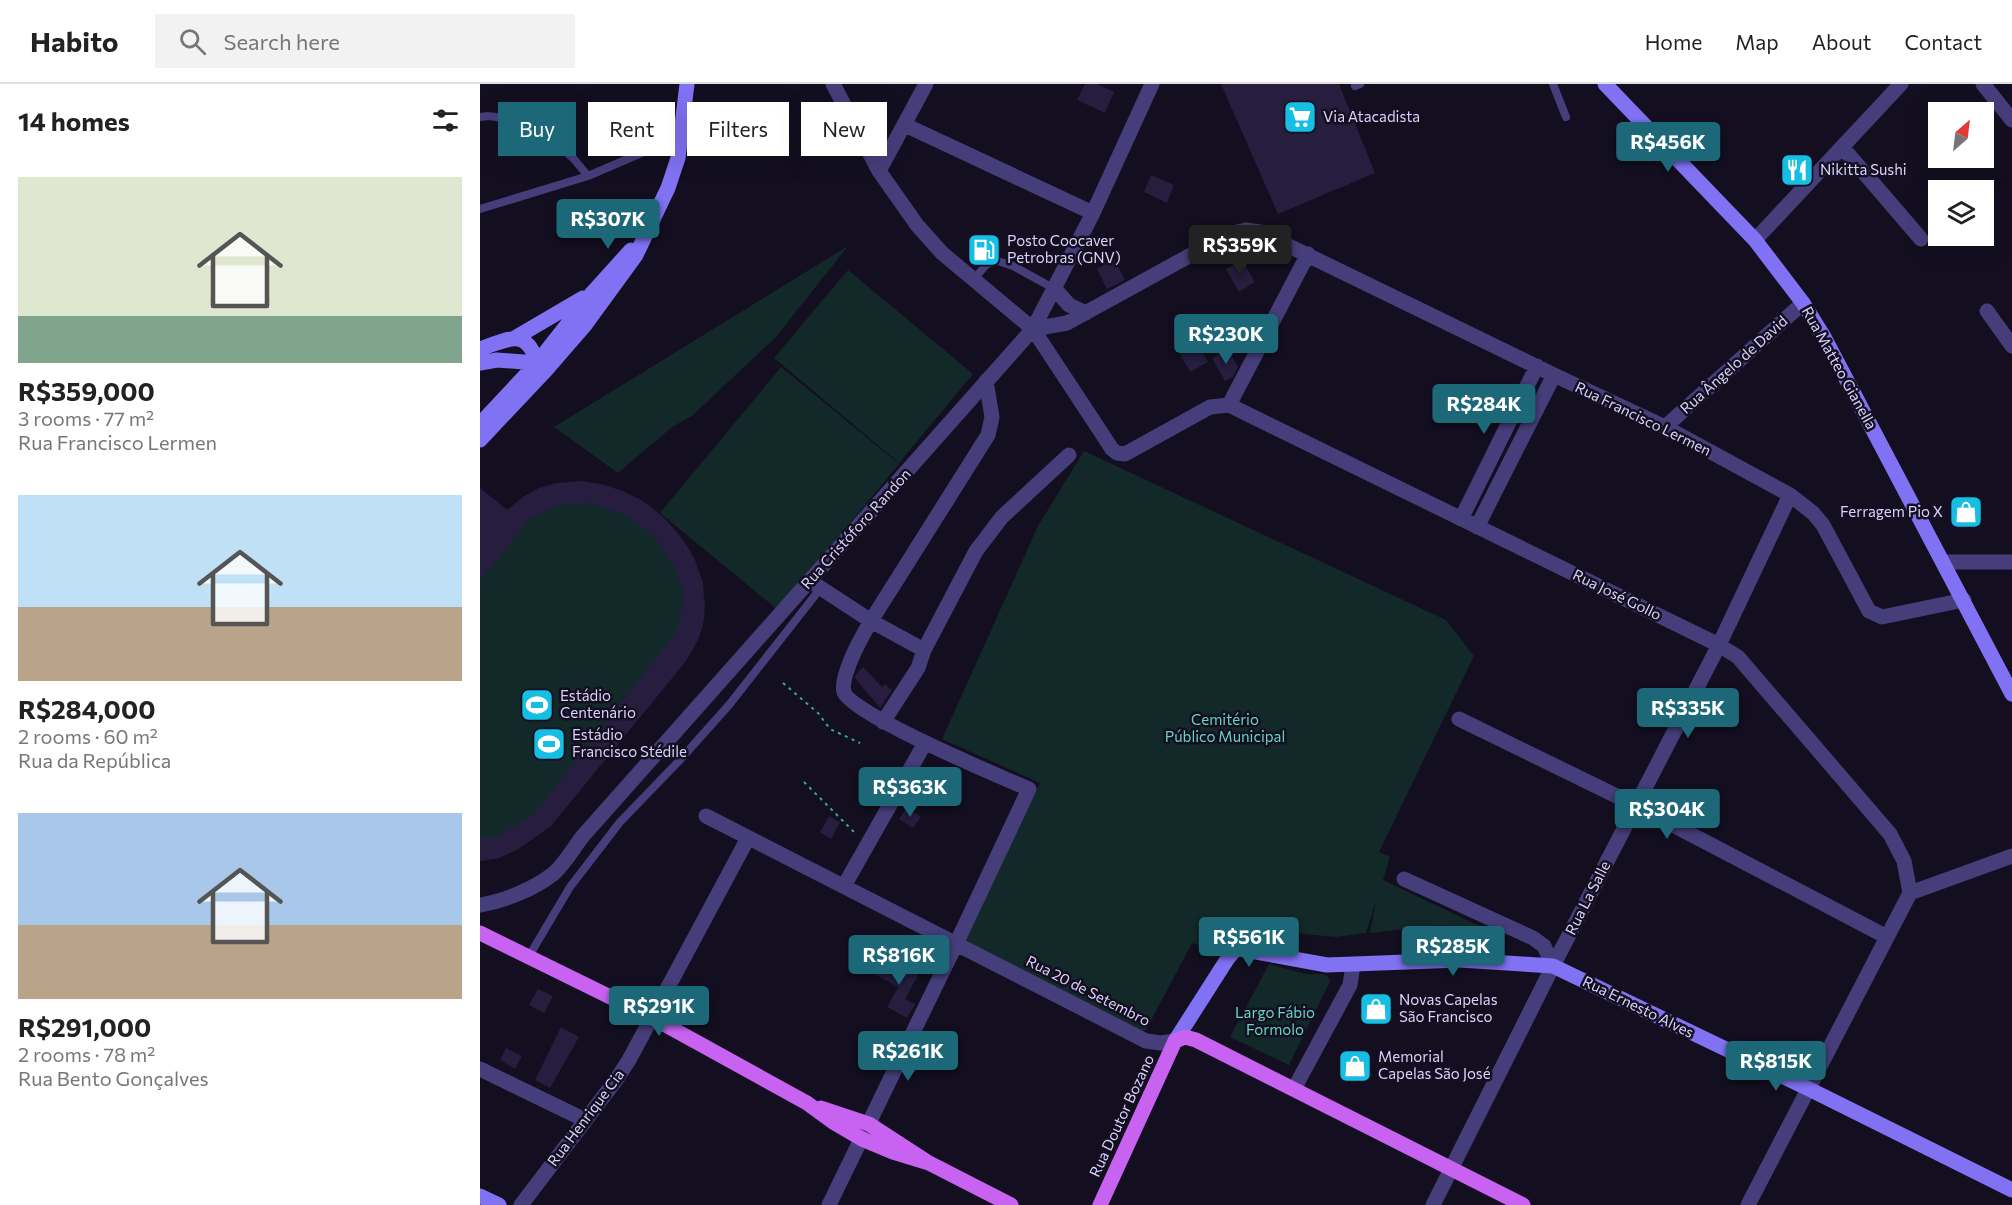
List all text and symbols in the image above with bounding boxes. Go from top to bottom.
search box [155,14,575,68]
text: Habito [30,24,119,58]
icon: search [176,25,209,58]
text: Search here [224,28,340,55]
text: Home [1645,29,1702,54]
text: Map [1735,29,1779,54]
text: About [1812,29,1871,54]
text: Contact [1904,29,1982,54]
supermarket icon: Via Atacadista [1282,99,1318,135]
chip: Buy [498,102,576,156]
chip: Rent [588,102,675,156]
chip: Filters [687,102,789,156]
chip: New [801,102,887,156]
north arrow [1928,102,1994,168]
map controls [1928,102,1994,246]
icon: filters [429,104,462,137]
text: 14 homes [18,105,130,136]
place label: Via Atacadista [1323,107,1420,125]
pin: R$456K [1619,122,1717,173]
text: R$456K [1630,129,1706,153]
restaurant icon: Nikitta Sushi [1779,152,1815,188]
place label: Nikitta Sushi [1820,160,1907,178]
button: layers [1928,180,1994,246]
pin: R$307K [559,199,657,250]
text: R$307K [570,206,646,230]
icon: home [186,216,294,324]
pin: R$359K [1191,225,1289,276]
place label: Posto Coocaver Petrobras (GNV) [1007,231,1121,266]
fuel station icon: Posto Coocaver Petrobras (GNV) [966,232,1002,268]
text: R$359K [1203,232,1277,256]
street label: Rua Matteo Gianella [1799,303,1881,432]
street label: Rua Ângelo de David [1675,311,1791,417]
pin: R$230K [1177,314,1275,365]
text: R$230K [1188,321,1264,345]
text: R$359,000 [18,375,155,406]
street label: Rua Francisco Lermen [1572,377,1714,459]
pin: R$284K [1435,384,1533,435]
text: R$284K [1446,391,1522,415]
text: 3 rooms · 77 m² [18,406,154,430]
text: Rua Francisco Lermen [18,430,217,454]
street label: Rua Cristóforo Randon [797,464,914,592]
shop icon: Ferragem Pio X [1948,494,1984,530]
place label: Ferragem Pio X [1840,502,1943,520]
icon: home [186,534,294,642]
street label: Rua José Gollo [1570,565,1665,623]
place label: Estádio Centenário [560,686,636,721]
sports icon: Estádio Centenário [519,687,555,723]
pin: R$335K [1639,688,1737,739]
text: R$284,000 [18,693,155,724]
text: R$335K [1651,695,1725,719]
park label: Cemitério Público Municipal [1165,710,1285,745]
text: 2 rooms · 60 m² [18,724,158,748]
place label: Estádio Francisco Stédile [572,725,687,760]
sports icon: Estádio Francisco Stédile [531,726,567,762]
text: Rua da República [18,748,171,772]
pin: R$363K [861,767,959,818]
text: R$363K [873,774,947,798]
pin: R$304K [1618,789,1716,840]
text: R$304K [1629,796,1705,820]
icon: home [186,852,294,960]
street label: Rua La Salle [1561,858,1613,938]
pin: R$561K [1200,917,1298,968]
text: R$561K [1213,924,1285,948]
pin: R$285K [1404,926,1502,977]
text: R$285K [1416,933,1490,957]
pin: R$816K [850,935,948,986]
text: R$816K [862,942,936,966]
street label: Rua 20 de Setembro [1023,951,1153,1029]
street label: Rua Ernesto Alves [1580,971,1697,1041]
pin: R$291K [610,986,708,1037]
place label: Novas Capelas São Francisco [1399,990,1498,1025]
shop icon: Novas Capelas São Francisco [1358,991,1394,1027]
text: R$291K [623,993,695,1017]
park label: Largo Fábio Formolo [1235,1003,1315,1038]
text: R$291,000 [18,1011,151,1042]
pin: R$261K [859,1031,957,1082]
text: R$261K [872,1038,944,1062]
pin: R$815K [1727,1041,1825,1092]
text: 2 rooms · 78 m² [18,1042,155,1066]
place label: Memorial Capelas São José [1378,1047,1491,1082]
shop icon: Memorial Capelas São José [1337,1048,1373,1084]
text: R$815K [1740,1048,1812,1072]
street label: Rua Doutor Bozano [1085,1052,1157,1180]
street label: Rua Henrique Cia [543,1065,627,1169]
text: Rua Bento Gonçalves [18,1066,209,1090]

